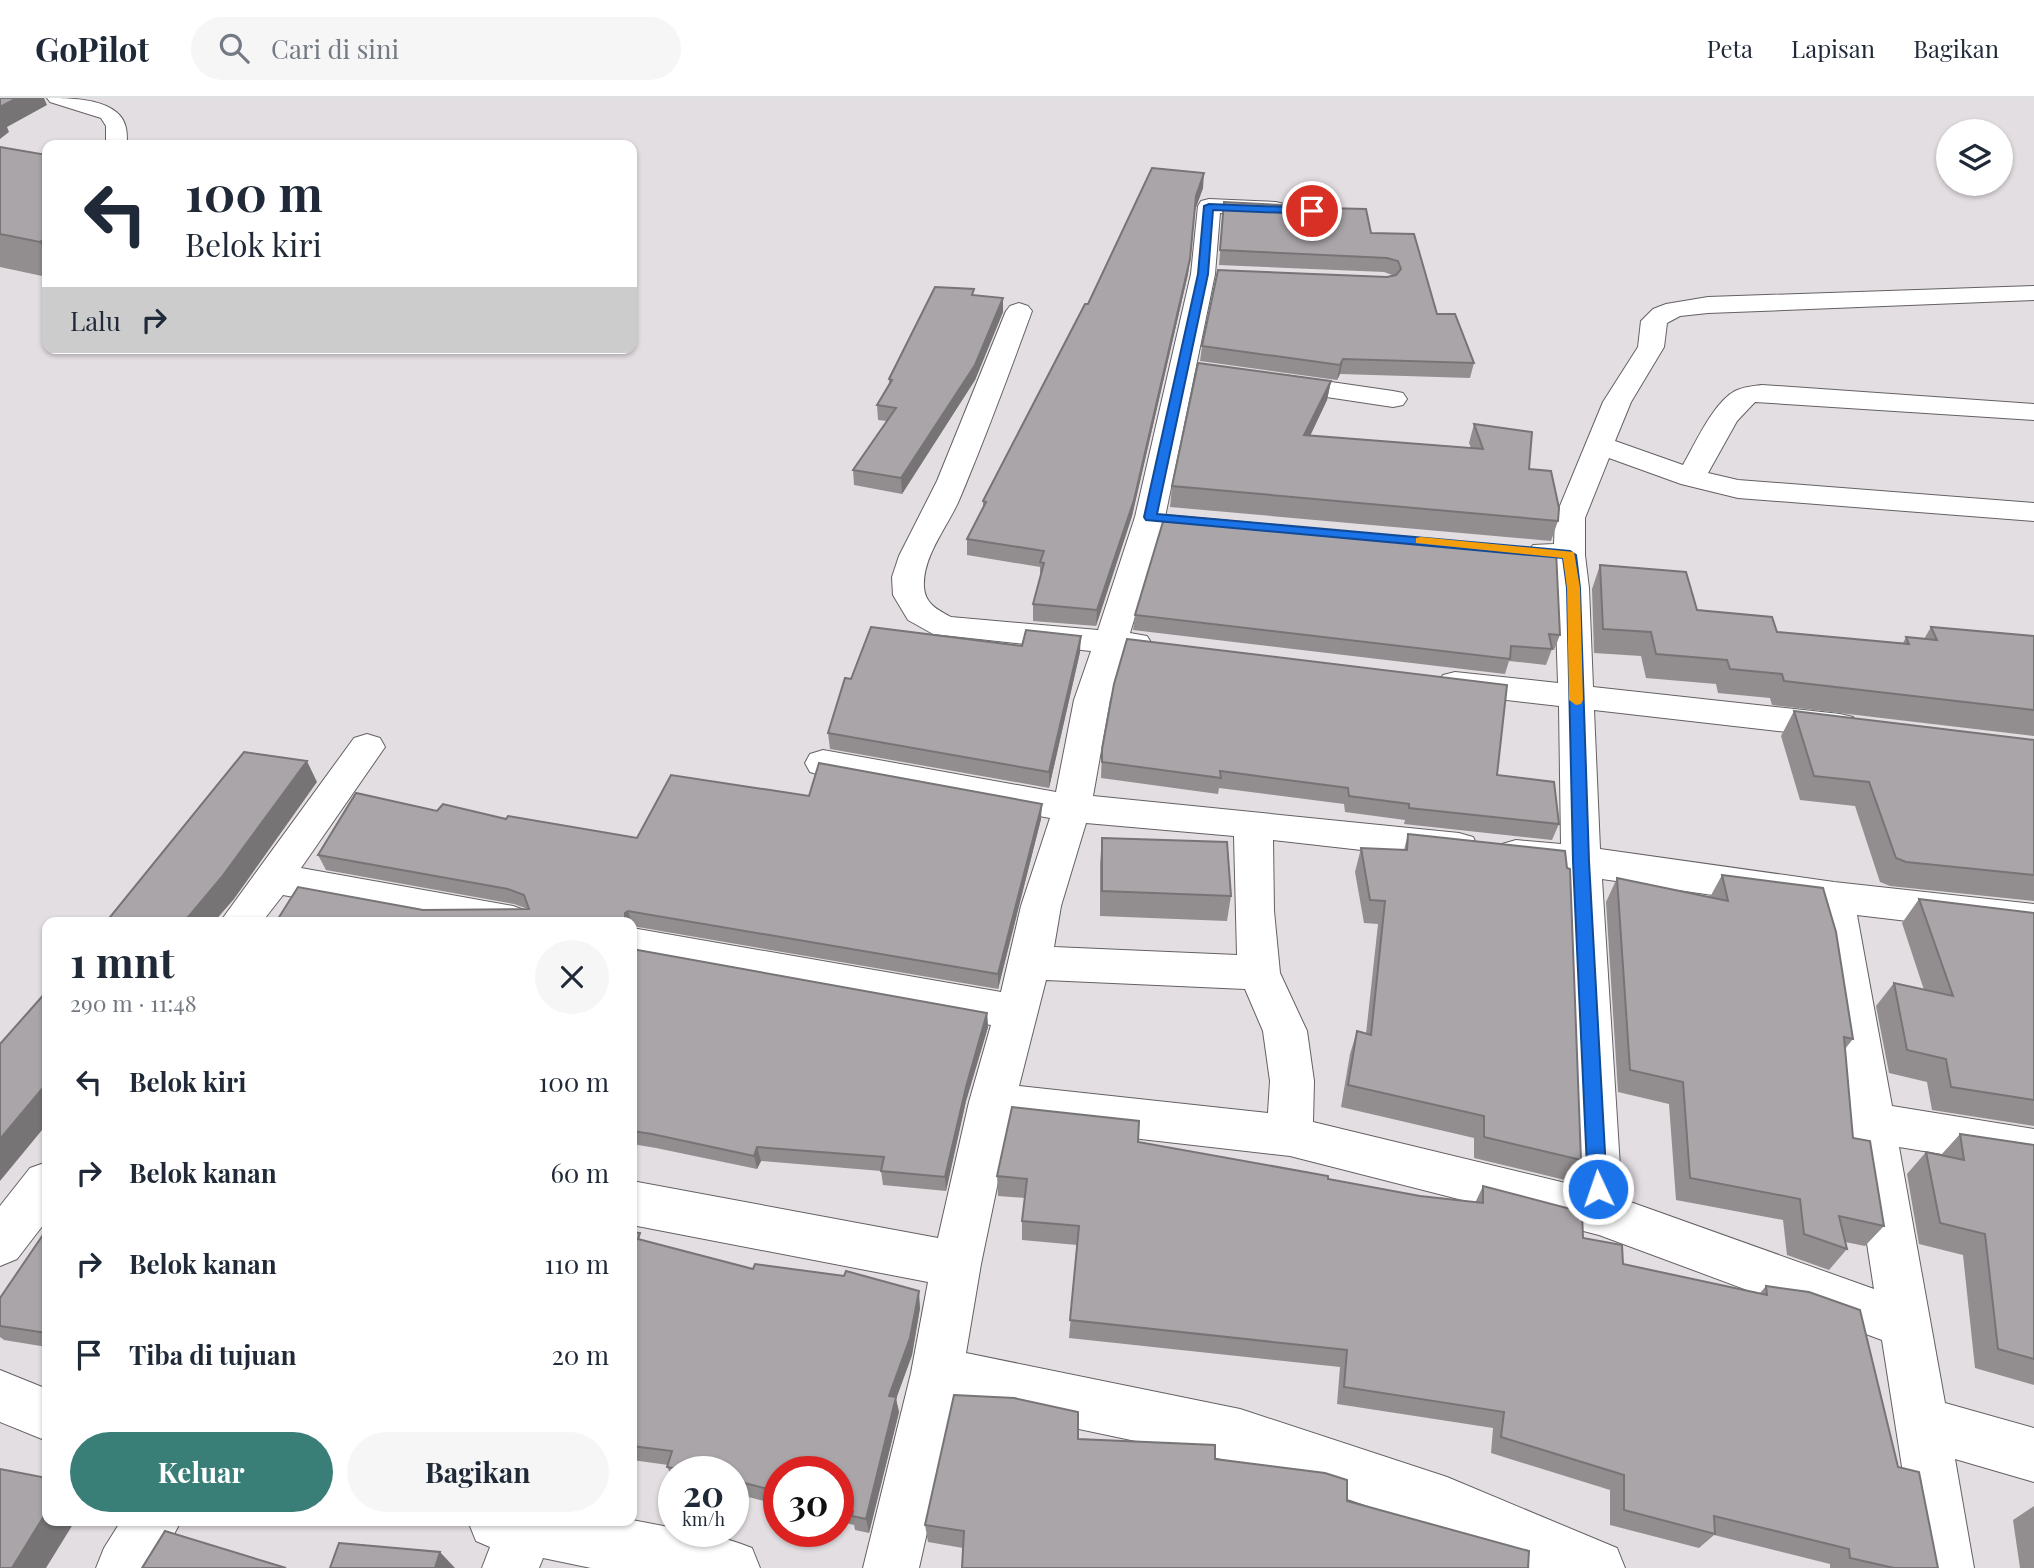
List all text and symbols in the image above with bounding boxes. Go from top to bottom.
search box [191,17,681,80]
text: GoPilot [35,26,149,70]
icon: search [215,29,253,67]
text: Cari di sini [271,31,399,66]
text: Peta [1707,32,1753,64]
text: Lapisan [1791,32,1875,64]
text: Bagikan [1913,32,1999,64]
map controls [1936,119,2013,196]
button: layers [1936,119,2013,196]
text: 100 m [185,159,323,224]
icon: left [70,168,161,259]
pin [1282,181,1342,241]
icon: arrive [1293,192,1331,230]
text: Belok kiri [185,222,322,265]
icon: right [135,301,173,339]
text: Lalu [70,303,121,338]
text: 1 mnt [70,933,174,989]
button: close [535,940,609,1014]
text: 290 m · 11:48 [70,987,197,1018]
icon: left [70,1063,108,1101]
text: Belok kiri [129,1064,246,1099]
text: 100 m [539,1064,609,1099]
position arrow [1561,1152,1635,1226]
icon: right [70,1154,108,1192]
text: Belok kanan [129,1155,277,1190]
text: 60 m [550,1155,609,1190]
icon: right [70,1245,108,1283]
text: Belok kanan [129,1246,277,1281]
text: 110 m [545,1246,609,1281]
icon: arrive [70,1336,108,1374]
text: Tiba di tujuan [129,1337,297,1372]
text: 20 m [551,1337,609,1372]
button: Keluar [70,1432,333,1512]
button: Bagikan [347,1432,609,1512]
speed limit sign: 30 [763,1456,854,1547]
text: 20 [683,1469,724,1516]
text: km/h [682,1507,725,1531]

